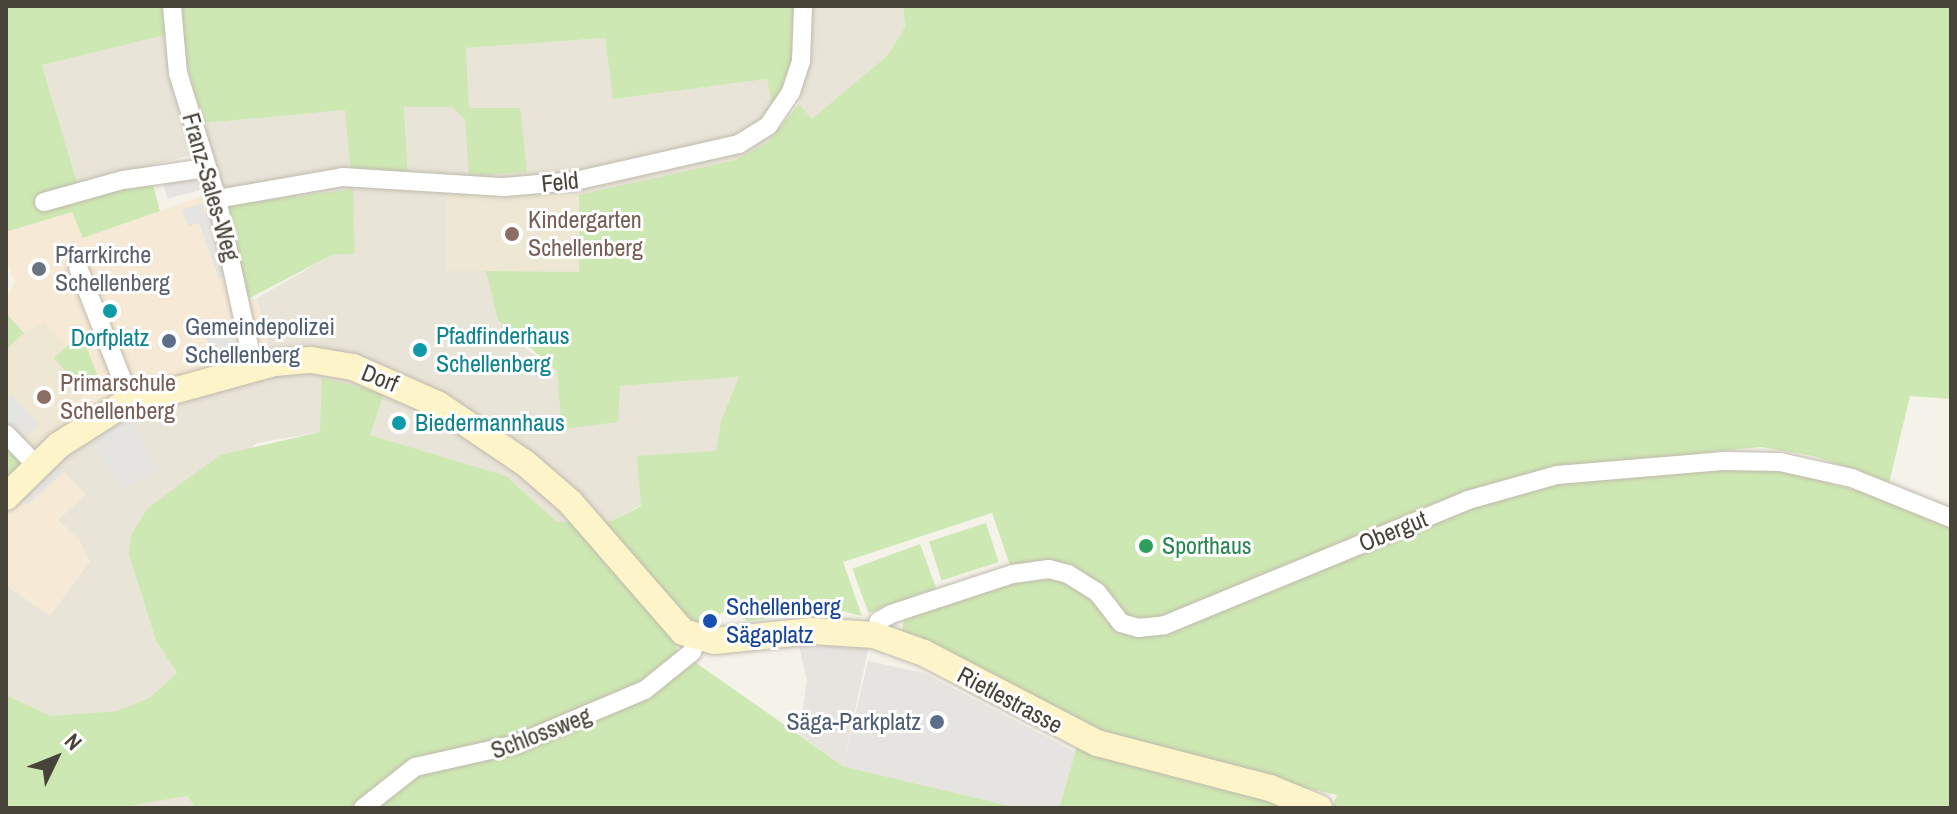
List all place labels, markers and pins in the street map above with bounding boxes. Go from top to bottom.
place label: Kindergarten Schellenberg [528,206,643,262]
marker: Kindergarten Schellenberg [503,225,521,243]
place label: Pfarrkirche Schellenberg [55,241,170,297]
marker: Pfarrkirche Schellenberg [30,260,48,278]
marker: Dorfplatz [101,302,119,320]
place label: Gemeindepolizei Schellenberg [185,313,335,369]
place label: Pfadfinderhaus Schellenberg [436,322,569,378]
place label: Dorfplatz [71,324,149,352]
marker: Gemeindepolizei Schellenberg [160,332,178,350]
marker: Pfadfinderhaus Schellenberg [411,341,429,359]
place label: Primarschule Schellenberg [60,369,176,425]
marker: Primarschule Schellenberg [35,388,53,406]
place label: Biedermannhaus [415,409,565,437]
marker: Biedermannhaus [390,414,408,432]
place label: Sporthaus [1162,532,1252,560]
marker: Sporthaus [1137,537,1155,555]
place label: Schellenberg Sägaplatz [726,593,841,649]
marker: Schellenberg Sägaplatz [701,612,719,630]
place label: Säga-Parkplatz [786,708,921,736]
marker: Säga-Parkplatz [928,713,946,731]

